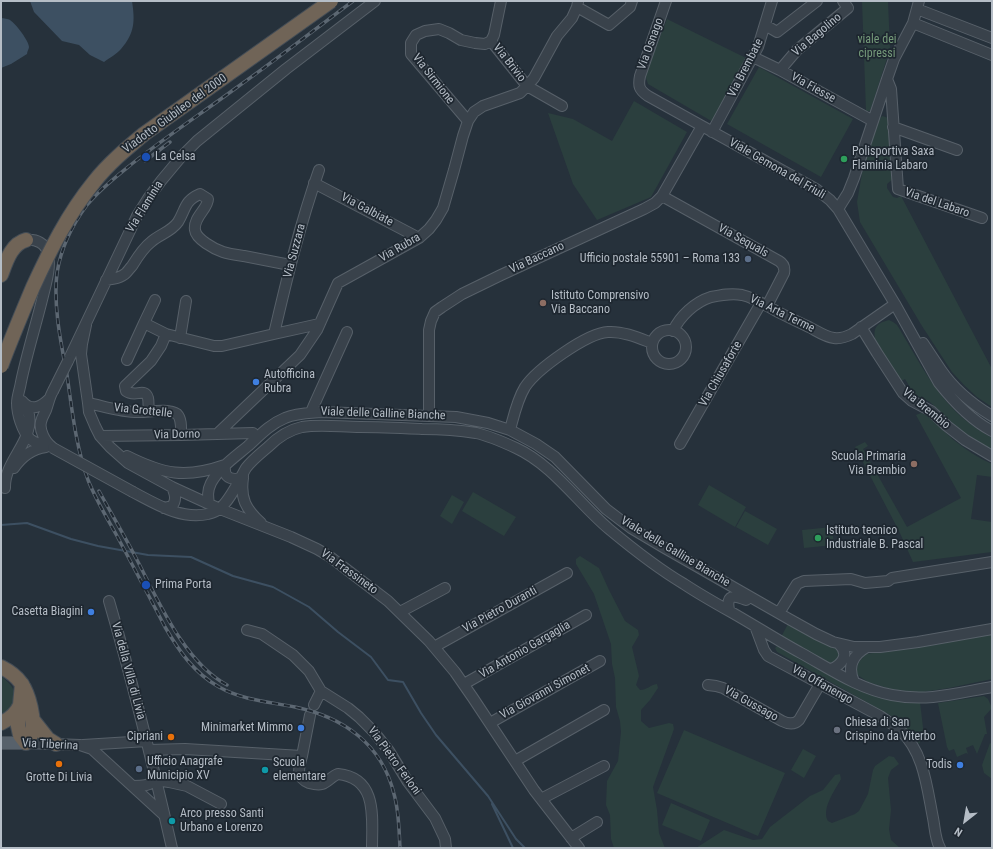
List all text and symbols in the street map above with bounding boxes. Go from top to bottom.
street label: Via Bagolino [790,10,844,60]
street label: Via Osnago [635,16,667,72]
park label: viale dei cipressi [857,33,897,61]
street label: Via Brembate [725,36,767,100]
street label: Via Brivio [490,41,528,85]
street label: Via Sirmione [409,51,457,107]
street label: Via Fiesse [788,70,838,106]
street label: Viadotto Giubileo del 2000 [120,71,230,157]
street label: Viale Gemona del Friuli [726,136,828,202]
place label: Polisportiva Saxa Flaminia Labaro [852,145,934,173]
place label: La Celsa [155,150,196,164]
marker: La Celsa [140,151,152,163]
marker: Polisportiva Saxa Flaminia Labaro [839,154,849,164]
street label: Via Flaminia [123,178,167,236]
street label: Via del Labaro [903,185,971,221]
street label: Via Galbiate [338,190,396,230]
street label: Via Sequals [715,221,771,261]
street label: Via Suzzara [281,222,309,280]
street label: Via Rubra [377,230,423,266]
street label: Via Baccano [507,239,567,277]
place label: Ufficio postale 55901 – Roma 133 [580,252,740,266]
marker: Ufficio postale 55901 – Roma 133 [743,254,753,264]
place label: Istituto Comprensivo Via Baccano [551,289,649,317]
street label: Via Arta Terme [747,292,817,336]
marker: Istituto Comprensivo Via Baccano [538,298,548,308]
street label: Via Chiusaforte [696,339,746,409]
place label: Autofficina Rubra [264,368,315,396]
marker: Autofficina Rubra [251,377,261,387]
street label: Via Brembio [899,385,953,433]
street label: Via Grottelle [113,401,173,421]
street label: Viale delle Galline Bianche [320,405,446,423]
street label: Via Dorno [154,427,200,443]
place label: Scuola Primaria Via Brembio [831,450,906,478]
marker: Scuola Primaria Via Brembio [909,459,919,469]
street label: Viale delle Galline Bianche [618,514,732,590]
place label: Istituto tecnico Industriale B. Pascal [826,524,923,552]
marker: Istituto tecnico Industriale B. Pascal [813,533,823,543]
street label: Via Frassineto [318,546,380,598]
place label: Prima Porta [155,578,211,592]
marker: Prima Porta [140,579,152,591]
street label: Via Pietro Duranti [460,584,540,636]
place label: Casetta Biagini [11,605,83,619]
marker: Casetta Biagini [86,607,96,617]
street label: Via Antonio Gargaglia [477,618,573,682]
street label: Via della Villa di Livia [108,621,148,721]
street label: Via Giovanni Simonet [497,661,593,723]
street label: Via Offanengo [789,662,855,708]
street label: Via Gussago [721,683,781,725]
place label: Chiesa di San Crispino da Viterbo [845,716,936,744]
place label: Minimarket Mimmo [201,721,293,735]
marker: Minimarket Mimmo [296,723,306,733]
street label: Via Pietro Ferloni [364,724,424,798]
marker: Chiesa di San Crispino da Viterbo [832,725,842,735]
place label: Cipriani [127,730,163,744]
marker: Cipriani [166,732,176,742]
street label: Via Tiberina [21,736,79,754]
place label: Ufficio Anagrafe Municipio XV [147,755,223,783]
place label: Scuola elementare [273,756,326,784]
place label: Todis [926,758,952,772]
marker: Grotte Di Livia [54,759,64,769]
marker: Todis [955,760,965,770]
marker: Ufficio Anagrafe Municipio XV [134,764,144,774]
marker: Scuola elementare [260,765,270,775]
place label: Grotte Di Livia [26,771,92,785]
north arrow [945,801,985,841]
place label: Arco presso Santi Urbano e Lorenzo [180,807,264,835]
marker: Arco presso Santi Urbano e Lorenzo [167,816,177,826]
text: N [952,824,965,839]

